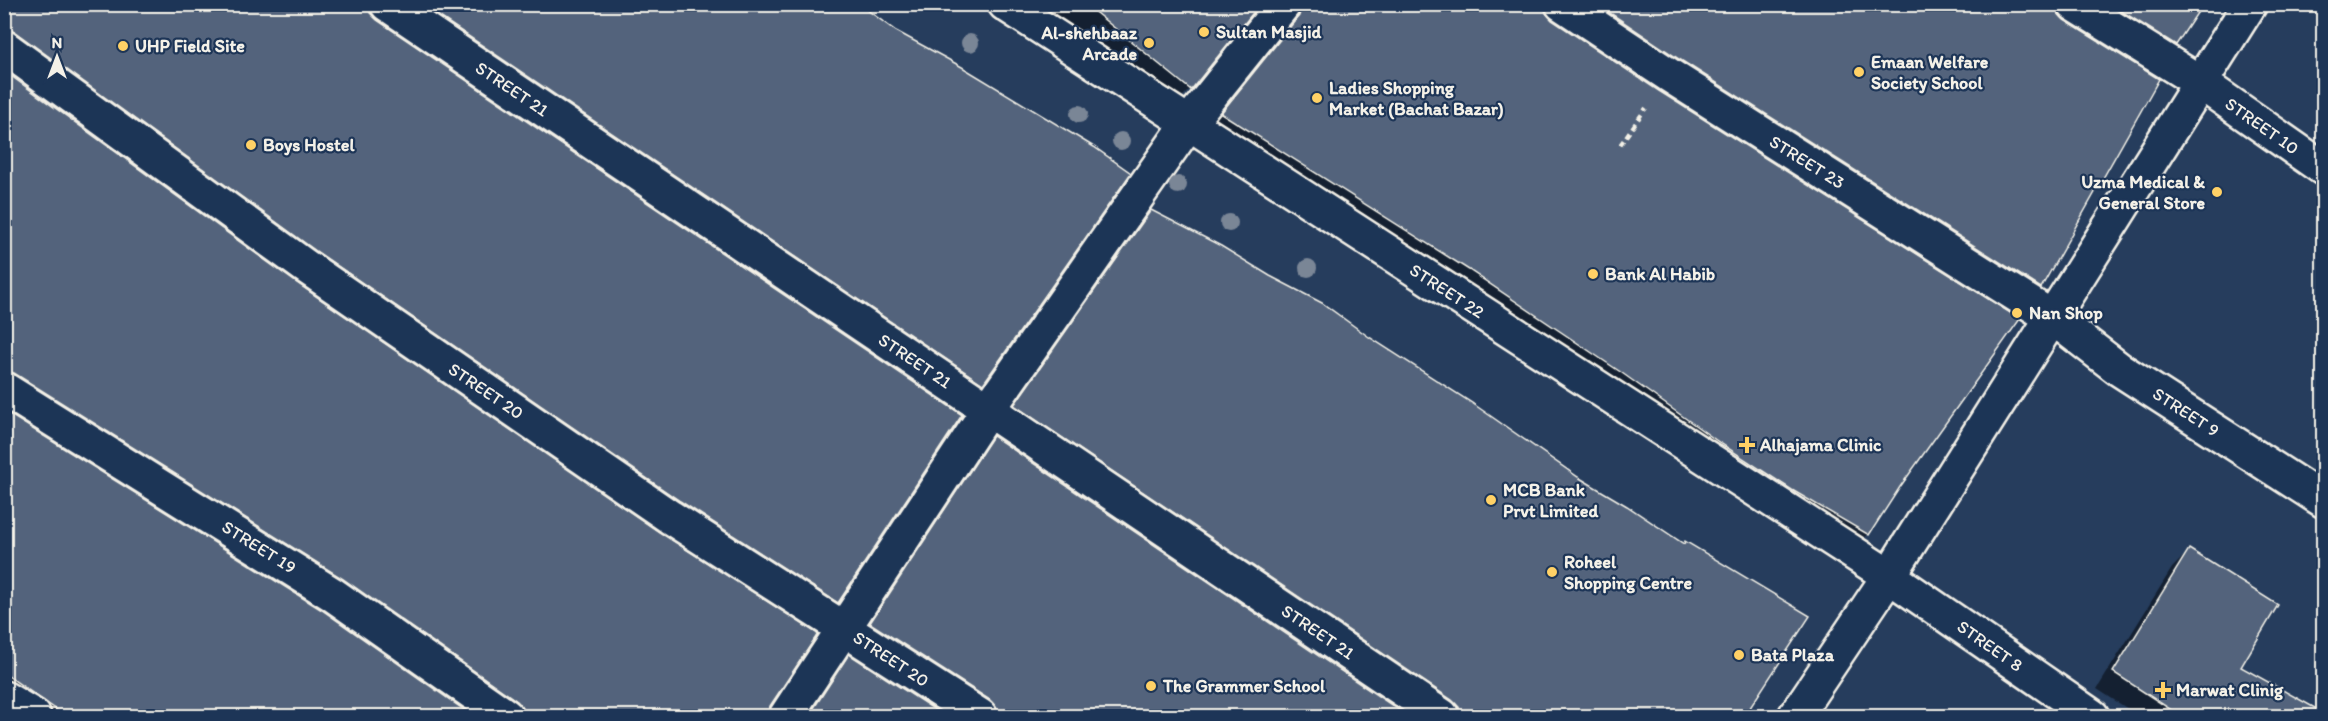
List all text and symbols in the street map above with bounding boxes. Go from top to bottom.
place label: Sultan Masjid [1216,21,1322,43]
place label: Al-shehbaaz Arcade [1040,22,1138,65]
marker: Sultan Masjid [1197,25,1211,39]
north arrow [27,27,87,87]
text: N [52,33,62,52]
place label: UHP Field Site [135,35,245,57]
marker: Al-shehbaaz Arcade [1142,36,1156,50]
marker: UHP Field Site [116,39,130,53]
place label: Emaan Welfare Society School [1871,51,1989,94]
street label: STREET 21 [471,57,553,121]
marker: Emaan Welfare Society School [1852,65,1866,79]
place label: Ladies Shopping Market (Bachat Bazar) [1329,77,1504,120]
marker: Ladies Shopping Market (Bachat Bazar) [1310,91,1324,105]
street label: STREET 10 [2221,93,2303,159]
street label: STREET 23 [1765,130,1849,194]
place label: Boys Hostel [263,134,355,156]
marker: Boys Hostel [244,138,258,152]
place label: Uzma Medical & General Store [2081,171,2205,214]
marker: Uzma Medical & General Store [2210,185,2224,199]
street label: STREET 22 [1406,259,1489,323]
place label: Bank Al Habib [1605,263,1715,285]
marker: Bank Al Habib [1586,267,1600,281]
place label: Nan Shop [2029,302,2103,324]
marker: Nan Shop [2010,306,2024,320]
street label: STREET 21 [874,329,956,393]
street label: STREET 20 [444,358,528,424]
street label: STREET 9 [2149,382,2223,442]
place label: Alhajama Clinic [1759,434,1882,456]
marker: Alhajama Clinic [1738,436,1756,454]
place label: MCB Bank Prvt Limited [1503,479,1598,522]
marker: MCB Bank Prvt Limited [1484,493,1498,507]
street label: STREET 19 [218,516,300,578]
place label: Roheel Shopping Centre [1564,551,1692,594]
marker: Roheel Shopping Centre [1545,565,1559,579]
street label: STREET 21 [1277,600,1359,664]
street label: STREET 8 [1953,615,2027,677]
street label: STREET 20 [849,626,933,692]
place label: Bata Plaza [1751,644,1835,666]
marker: Bata Plaza [1732,648,1746,662]
place label: The Grammer School [1162,675,1326,697]
marker: The Grammer School [1144,679,1158,693]
place label: Marwat Clinig [2176,679,2284,701]
marker: Marwat Clinig [2154,681,2172,699]

